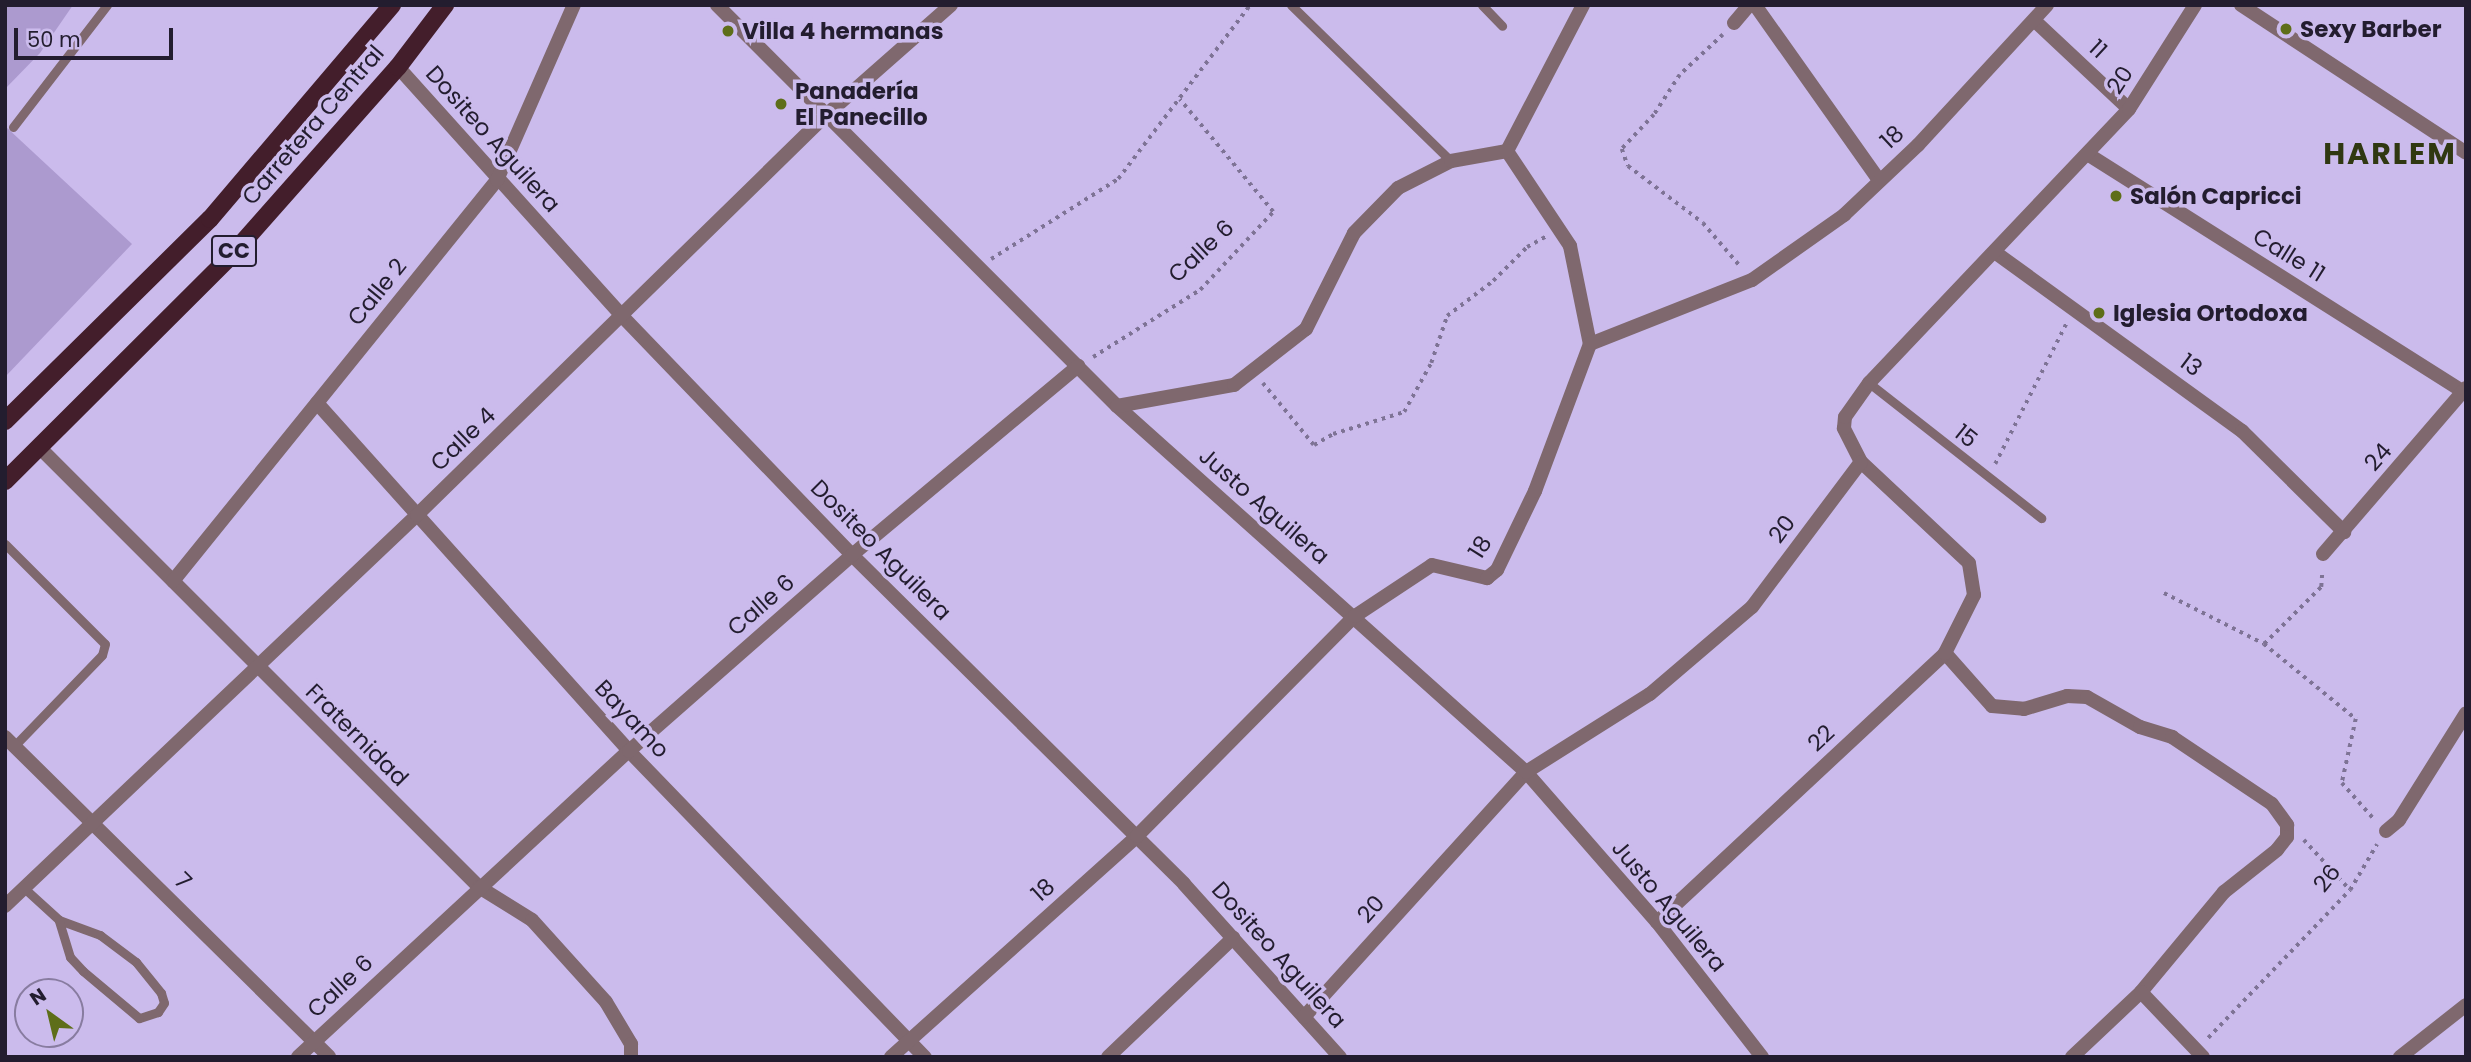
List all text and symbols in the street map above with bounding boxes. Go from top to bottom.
scale bar [18,14,177,58]
place label: Sexy Barber [2300,15,2441,43]
place label: Villa 4 hermanas [742,17,944,45]
marker: Sexy Barber [2278,21,2294,37]
marker: Villa 4 hermanas [720,23,736,39]
text: 50 m [27,25,81,54]
street label: 11 [2083,34,2113,64]
street label: Carretera Central [236,40,390,210]
street label: Dositeo Aguilera [420,60,566,218]
street label: 20 [2101,61,2139,99]
place label: Panadería El Panecillo [795,77,928,131]
marker: Panadería El Panecillo [773,96,789,112]
street label: 18 [1875,119,1909,155]
district label: HARLEM [2324,136,2456,172]
place label: Salón Capricci [2130,182,2302,210]
marker: Salón Capricci [2108,188,2124,204]
street label: Calle 6 [1162,214,1240,288]
street label: Calle 11 [2248,222,2330,288]
road number: CC [210,233,258,268]
street label: Calle 2 [342,253,412,331]
place label: Iglesia Ortodoxa [2113,299,2308,327]
marker: Iglesia Ortodoxa [2091,305,2107,321]
street label: 13 [2174,348,2208,382]
street label: Calle 4 [425,401,501,477]
street label: 15 [1949,418,1983,454]
street label: 24 [2359,437,2397,477]
street label: Justo Aguilera [1193,442,1335,570]
street label: Dositeo Aguilera [805,474,957,626]
street label: 20 [1763,510,1801,548]
street label: 18 [1463,530,1497,564]
street label: Calle 6 [722,568,800,642]
street label: Bayamo [589,674,675,764]
street label: Fraternidad [300,678,414,792]
street label: 22 [1802,719,1840,757]
street label: Justo Aguilera [1606,834,1732,978]
street label: 26 [2308,859,2346,897]
street label: 7 [169,867,197,895]
street label: 18 [1026,872,1060,908]
street label: Dositeo Aguilera [1206,876,1352,1034]
street label: 20 [1351,889,1391,929]
street label: Calle 6 [301,949,379,1023]
north arrow [14,978,84,1048]
text: N [25,982,52,1012]

